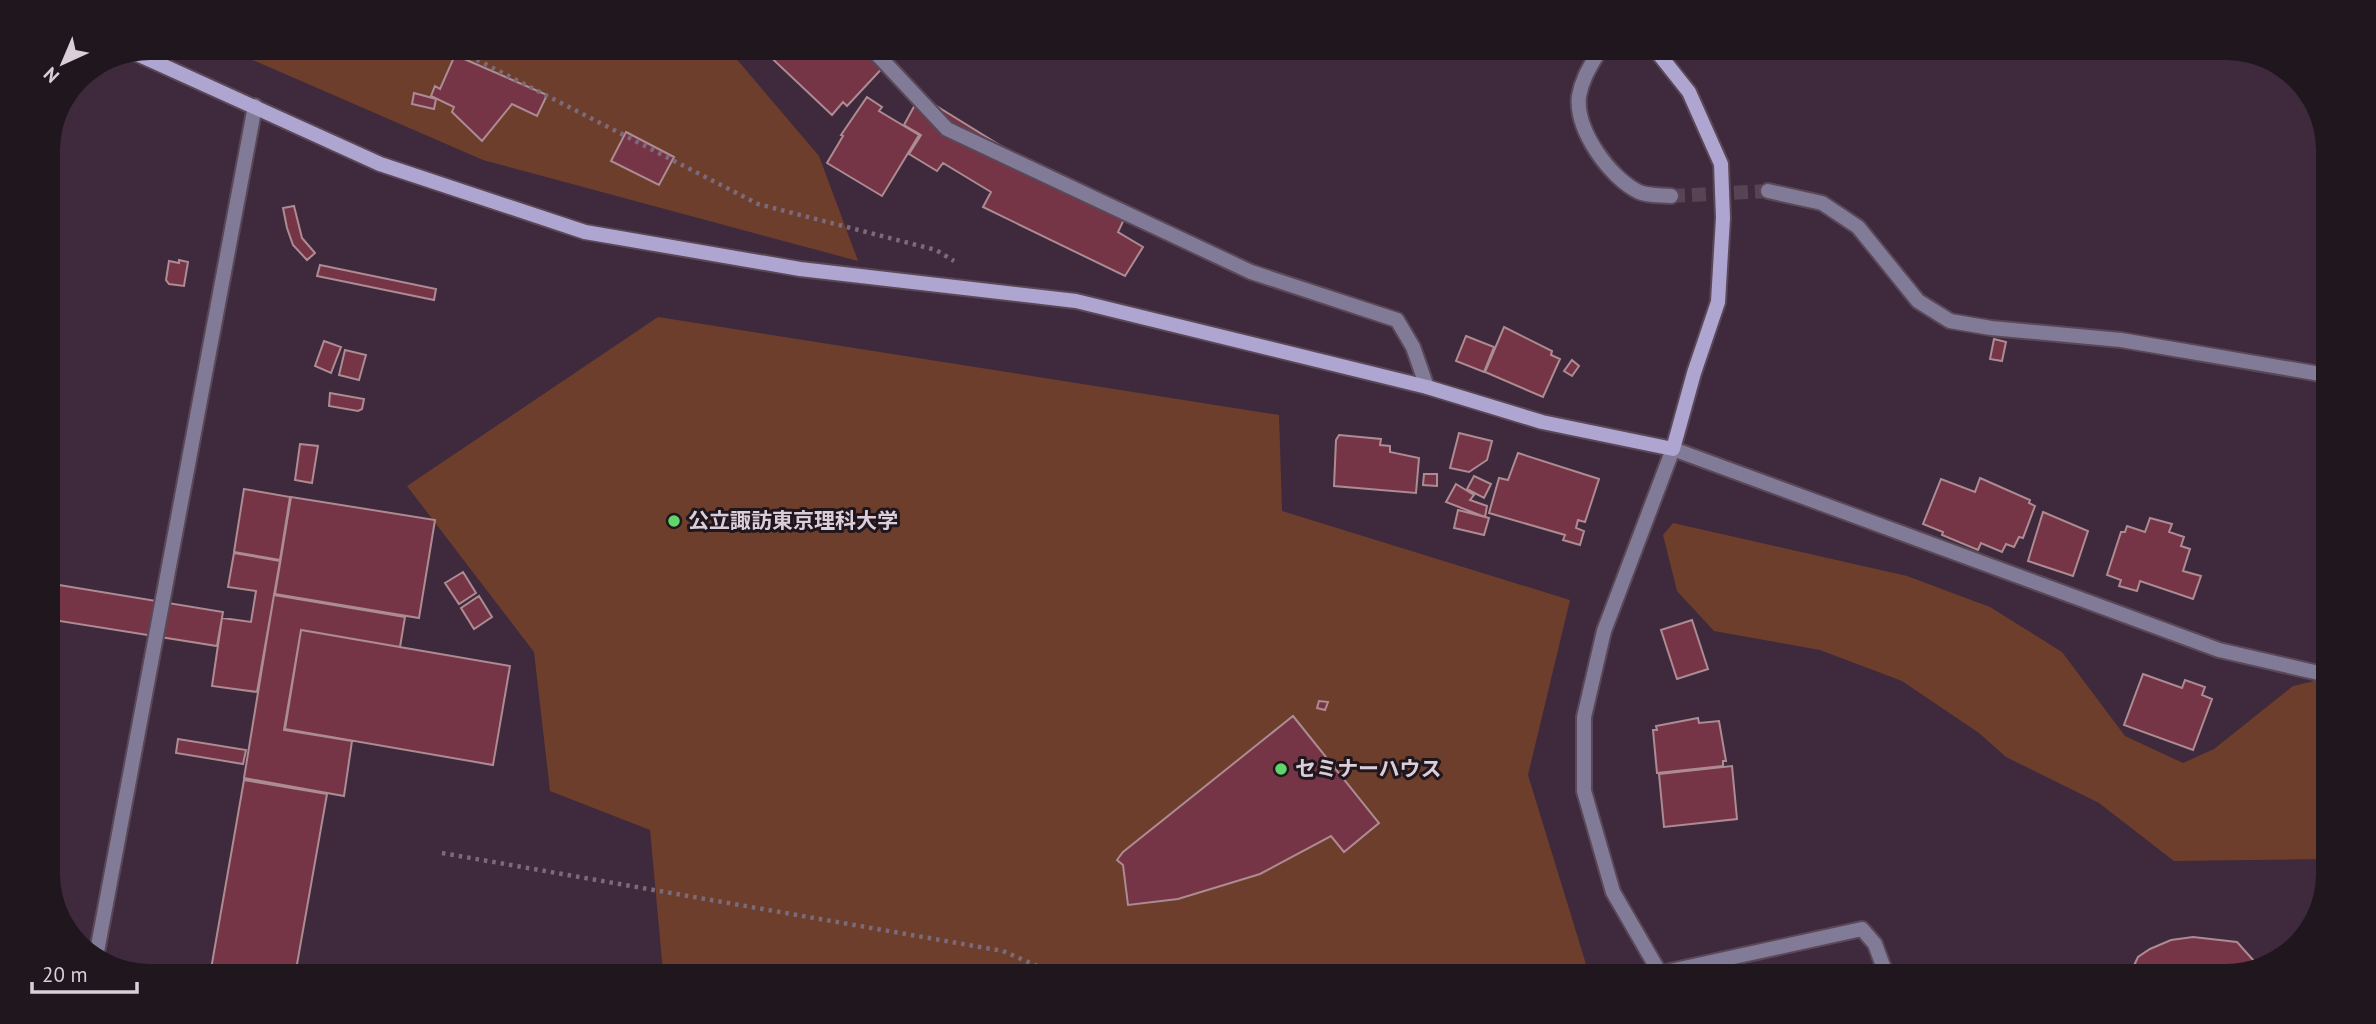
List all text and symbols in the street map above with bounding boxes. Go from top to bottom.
north arrow [28,28,98,98]
text: N [38,62,64,88]
place label: 公立諏訪東京理科大学 [688,507,898,534]
marker: 公立諏訪東京理科大学 [666,513,682,529]
place label: セミナーハウス [1295,755,1442,782]
marker: セミナーハウス [1273,761,1289,777]
scale bar [32,950,136,994]
text: 20 m [42,961,88,988]

